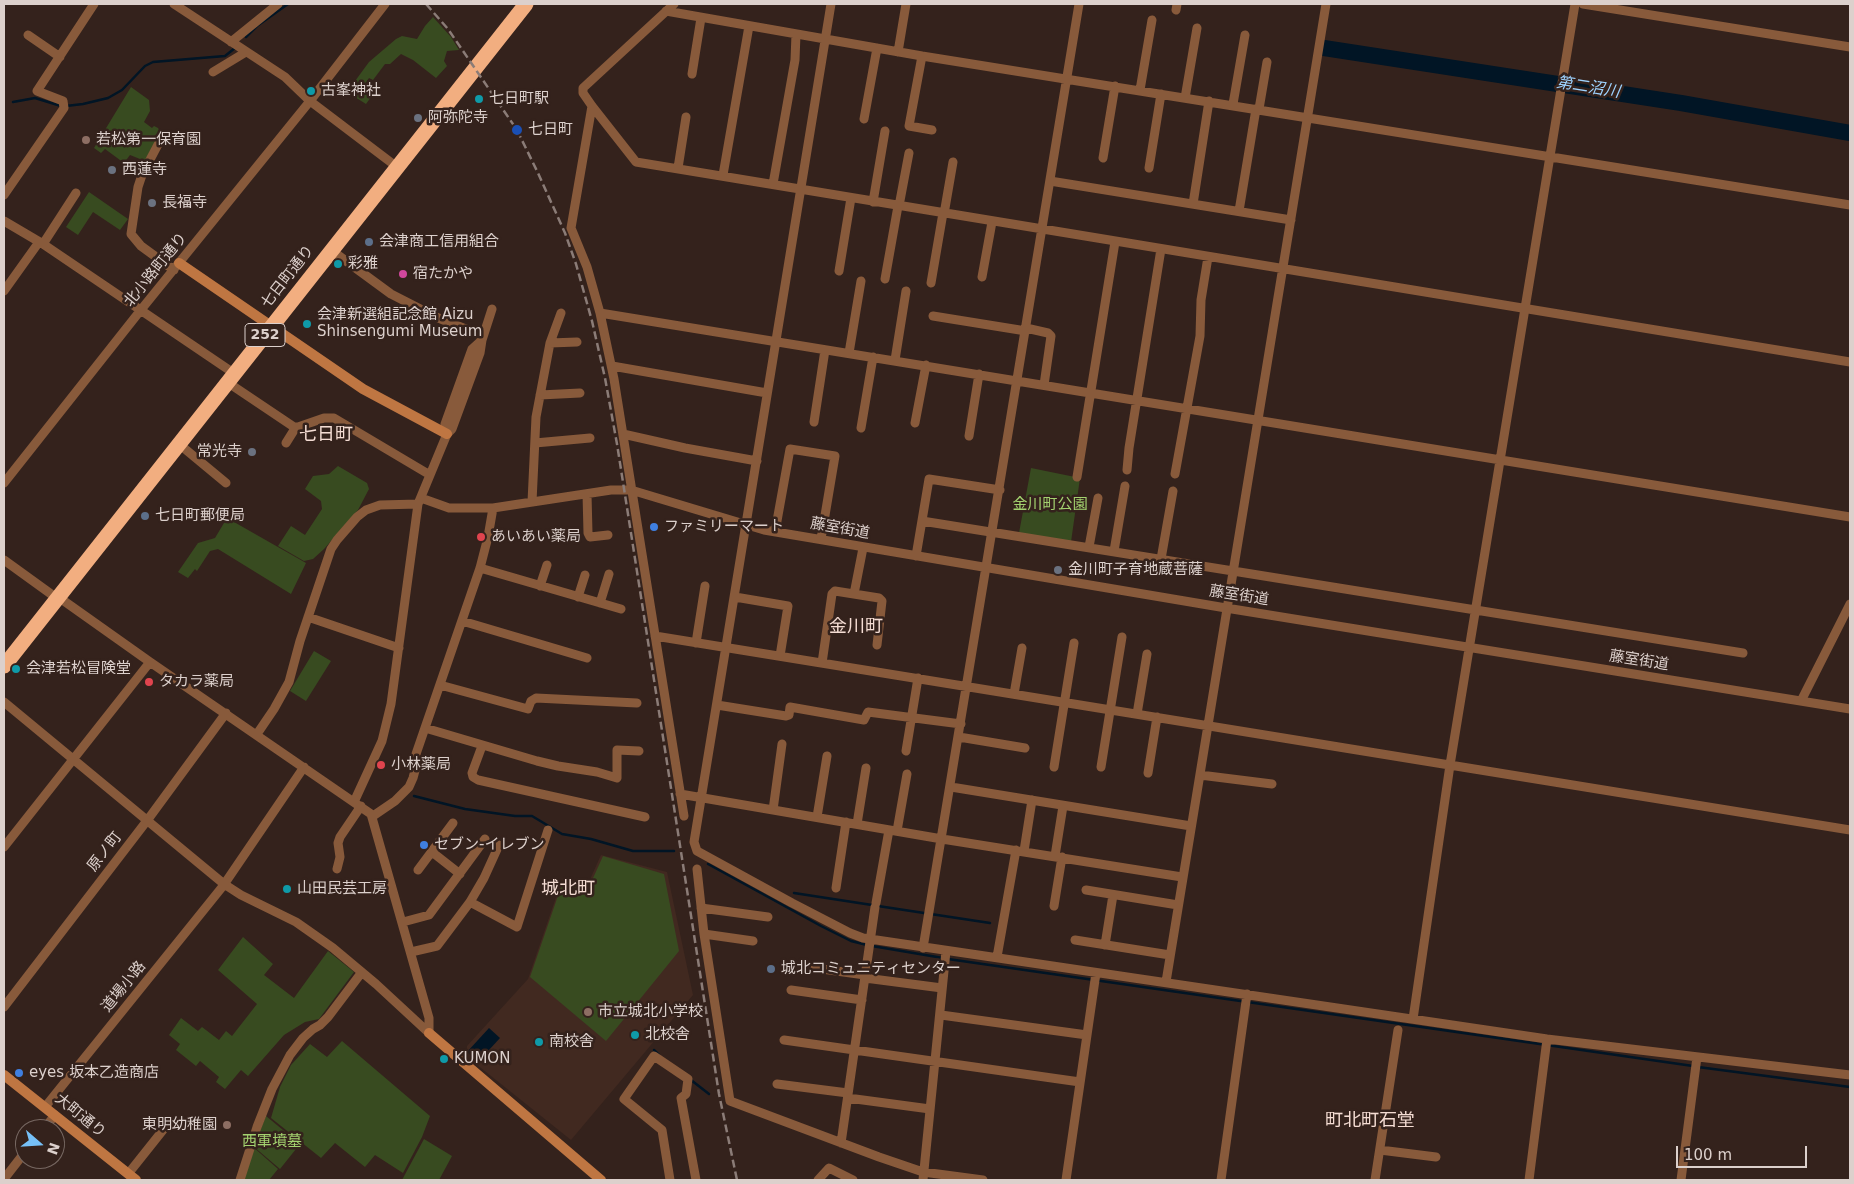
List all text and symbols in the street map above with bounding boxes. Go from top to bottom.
water label: 第二沼川 [1555,74,1621,102]
place label: 古峯神社 [321,82,381,100]
marker: 古峯神社 [305,85,317,97]
place label: 七日町駅 [489,90,549,108]
marker: 七日町駅 [473,93,485,105]
place label: 阿弥陀寺 [428,109,488,127]
marker: 阿弥陀寺 [412,112,424,124]
place label: 七日町 [528,121,573,139]
marker: 七日町 [510,123,524,137]
place label: 若松第一保育園 [96,131,201,149]
marker: 若松第一保育園 [80,134,92,146]
place label: 西蓮寺 [122,161,167,179]
marker: 西蓮寺 [106,164,118,176]
place label: 長福寺 [162,194,207,212]
marker: 長福寺 [146,197,158,209]
street label: 北小路町通り [121,229,191,311]
place label: 会津商工信用組合 [379,233,499,251]
marker: 会津商工信用組合 [363,236,375,248]
street label: 七日町通り [258,242,318,312]
place label: 彩雅 [348,255,378,273]
marker: 彩雅 [332,258,344,270]
place label: 宿たかや [413,265,473,283]
marker: 宿たかや [397,268,409,280]
place label: 会津新選組記念館 Aizu Shinsengumi Museum [317,306,482,341]
marker: 会津新選組記念館 Aizu Shinsengumi Museum [301,318,313,330]
road number: 252 [245,324,285,346]
district label: 七日町 [299,424,353,446]
place label: 常光寺 [197,443,242,461]
marker: 常光寺 [246,446,258,458]
park label: 金川町公園 [1013,496,1087,514]
place label: 七日町郵便局 [155,507,245,525]
marker: 七日町郵便局 [139,510,151,522]
street label: 藤室街道 [809,515,871,543]
place label: ファミリーマート [664,518,784,536]
marker: ファミリーマート [648,521,660,533]
place label: あいあい薬局 [491,528,581,546]
marker: あいあい薬局 [475,531,487,543]
place label: 金川町子育地蔵菩薩 [1068,561,1203,579]
marker: 金川町子育地蔵菩薩 [1052,564,1064,576]
street label: 藤室街道 [1208,582,1270,610]
district label: 金川町 [829,616,883,638]
street label: 藤室街道 [1608,647,1670,675]
place label: 会津若松冒険堂 [26,660,131,678]
marker: 会津若松冒険堂 [10,663,22,675]
place label: タカラ薬局 [159,673,234,691]
marker: タカラ薬局 [143,676,155,688]
place label: 小林薬局 [391,756,451,774]
marker: 小林薬局 [375,759,387,771]
street label: 原ノ町 [84,829,126,875]
place label: セブン-イレブン [434,836,544,854]
marker: セブン-イレブン [418,839,430,851]
district label: 城北町 [541,878,595,900]
place label: 山田民芸工房 [297,880,387,898]
marker: 山田民芸工房 [281,883,293,895]
street label: 道場小路 [98,958,150,1016]
place label: 城北コミュニティセンター [781,960,961,978]
marker: 城北コミュニティセンター [765,963,777,975]
place label: 市立城北小学校 [598,1003,703,1021]
marker: 市立城北小学校 [582,1006,594,1018]
place label: 北校舎 [645,1026,690,1044]
marker: 北校舎 [629,1029,641,1041]
place label: 南校舎 [549,1033,594,1051]
marker: 南校舎 [533,1036,545,1048]
place label: KUMON [454,1050,510,1068]
marker: KUMON [438,1053,450,1065]
place label: eyes 坂本乙造商店 [29,1064,159,1082]
marker: eyes 坂本乙造商店 [13,1067,25,1079]
street label: 大町通り [51,1090,109,1142]
district label: 町北町石堂 [1325,1110,1415,1132]
place label: 東明幼稚園 [142,1116,217,1134]
north arrow [15,1119,65,1169]
marker: 東明幼稚園 [221,1119,233,1131]
park label: 西軍墳墓 [242,1133,302,1151]
scale bar [1679,1136,1810,1168]
text: N [44,1140,63,1157]
text: 100 m [1684,1146,1732,1164]

